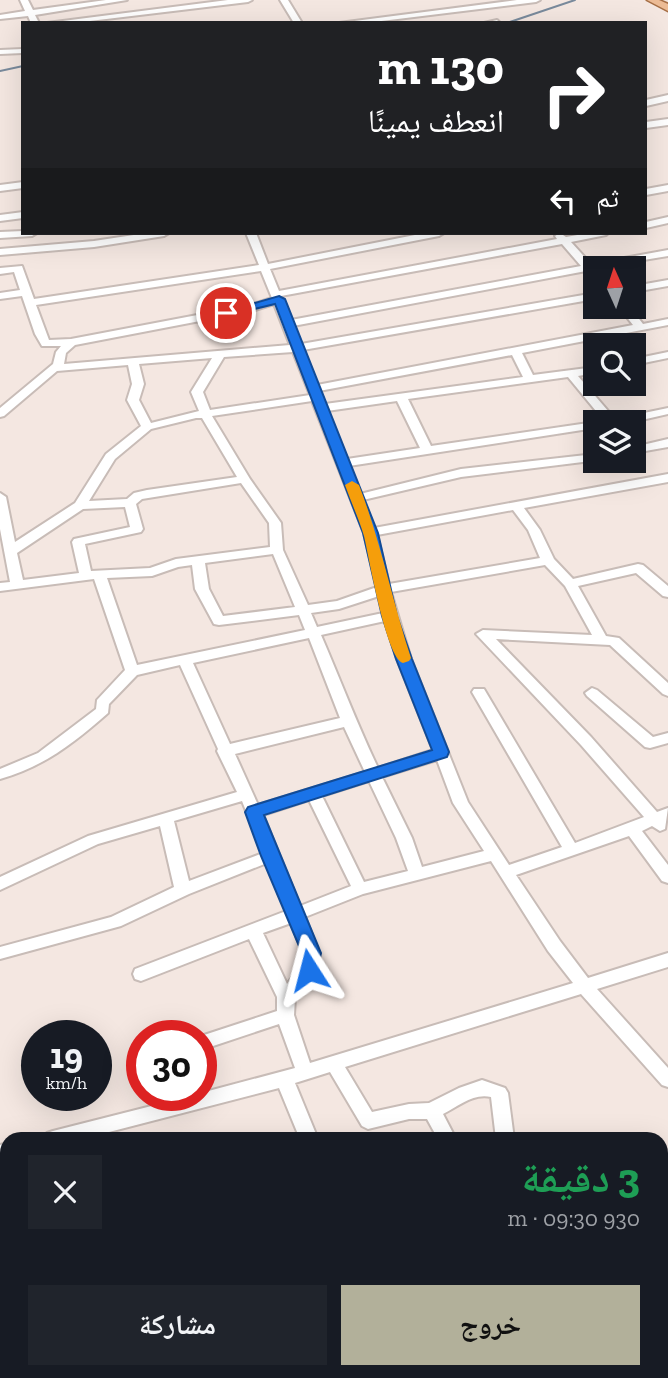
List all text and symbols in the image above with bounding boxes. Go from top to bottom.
text: 130 m [378,38,504,97]
icon: right [528,49,619,140]
text: انعطف يمينًا [368,102,504,140]
icon: left [544,182,582,220]
text: ثم [596,182,619,214]
north arrow [583,256,646,318]
map controls [583,256,646,473]
pin [196,283,256,343]
icon: arrive [207,294,245,332]
button: search [583,333,646,396]
button: layers [583,410,646,473]
position arrow [272,933,346,1007]
speed limit sign: 30 [126,1020,217,1111]
text: 19 [50,1035,83,1077]
text: km/h [46,1072,87,1094]
text: 3 دقيقة [522,1152,640,1203]
button: close [28,1155,102,1229]
text: 930 m · 09:30 [508,1204,640,1232]
button: مشاركة [28,1285,327,1365]
button: خروج [341,1285,640,1365]

